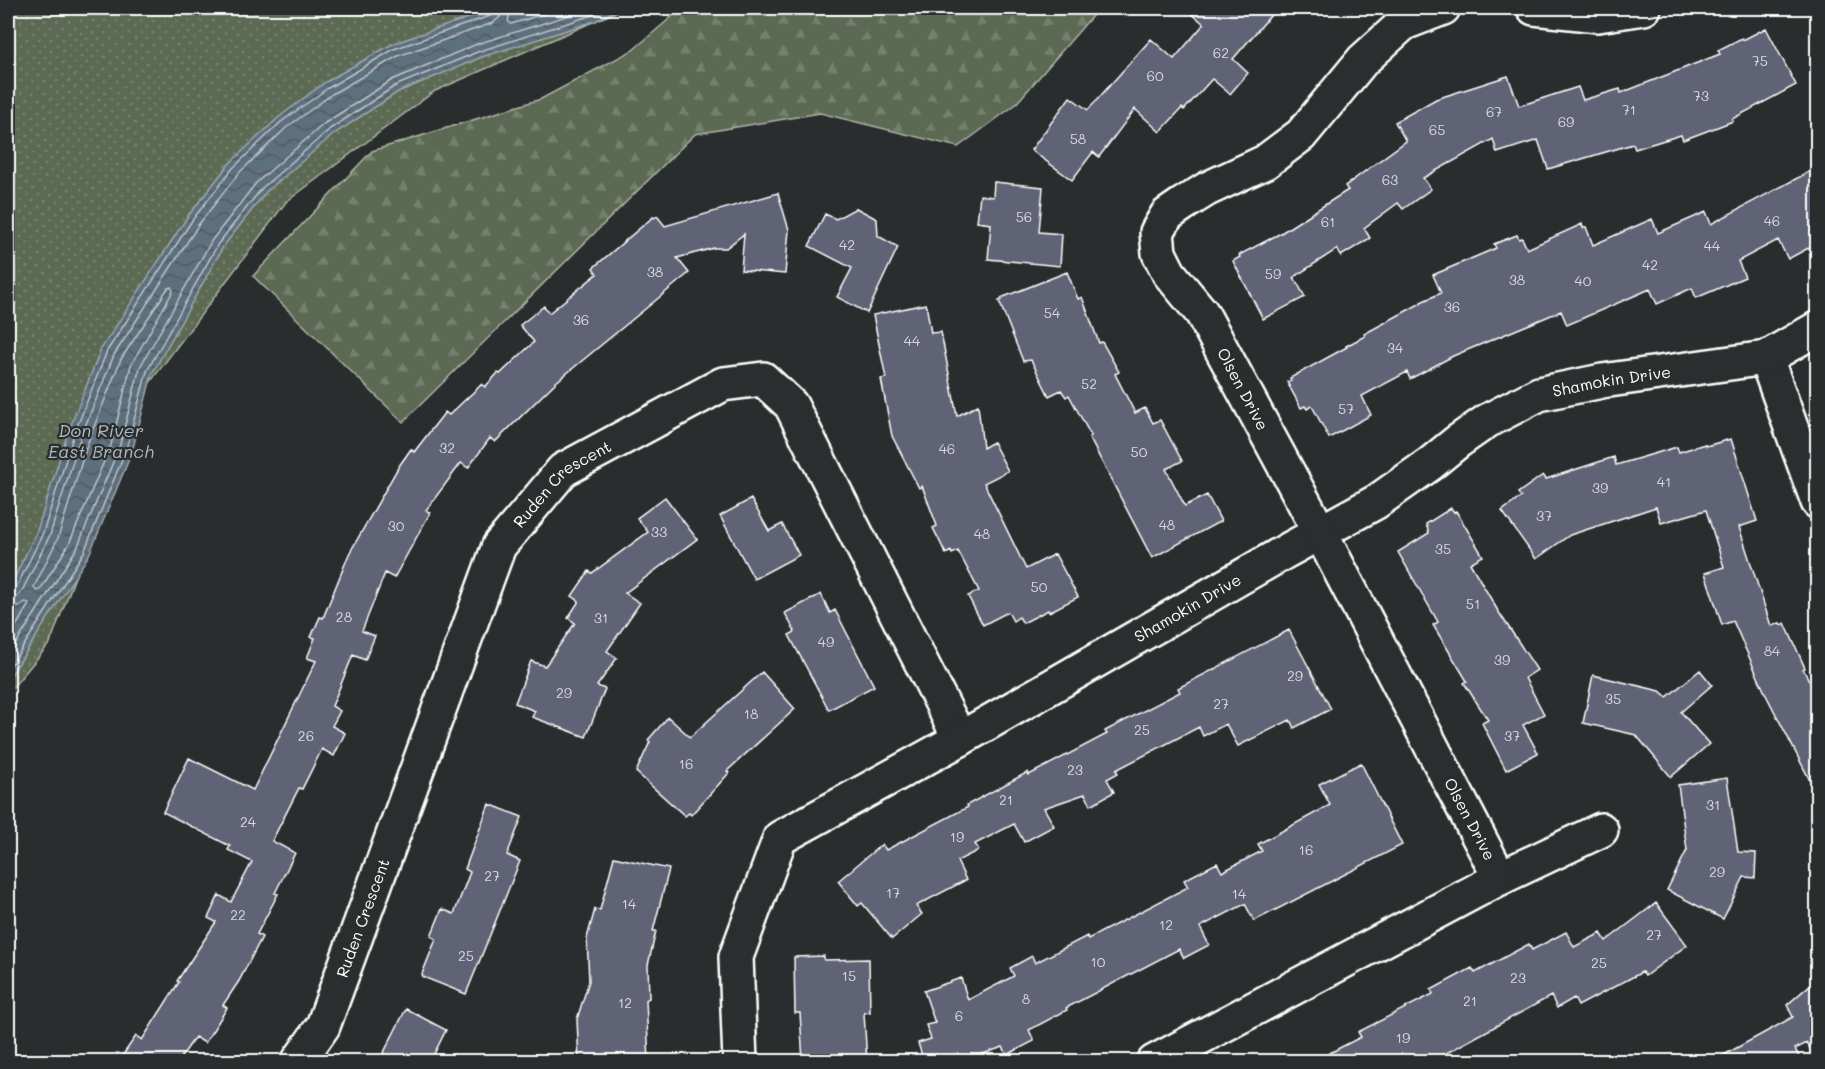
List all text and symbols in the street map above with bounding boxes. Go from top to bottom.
house number: 62 [1213,43,1229,62]
house number: 75 [1752,51,1768,70]
house number: 60 [1146,66,1164,85]
house number: 73 [1693,86,1709,105]
house number: 71 [1622,100,1636,119]
house number: 67 [1486,102,1502,121]
house number: 69 [1558,112,1574,131]
house number: 65 [1429,120,1445,139]
house number: 58 [1070,129,1086,148]
house number: 63 [1382,170,1398,189]
house number: 56 [1016,207,1032,226]
house number: 46 [1764,211,1780,230]
house number: 61 [1321,212,1335,231]
house number: 42 [839,235,855,254]
house number: 44 [1704,236,1721,255]
house number: 42 [1642,255,1658,274]
house number: 38 [647,262,663,281]
house number: 59 [1265,264,1281,283]
house number: 38 [1509,270,1525,289]
house number: 40 [1575,271,1592,290]
house number: 36 [1444,297,1460,316]
house number: 54 [1044,303,1061,322]
house number: 36 [573,310,589,329]
house number: 44 [904,331,921,350]
house number: 34 [1387,338,1404,357]
street label: Olsen Drive [1213,344,1274,434]
street label: Shamokin Drive [1550,360,1672,401]
house number: 52 [1081,374,1097,393]
house number: 57 [1338,399,1354,418]
water label: Don River East Branch [48,418,154,463]
street label: Ruden Crescent [508,435,615,532]
house number: 32 [439,438,455,457]
house number: 46 [939,439,955,458]
house number: 50 [1131,442,1148,461]
house number: 41 [1657,472,1671,491]
house number: 39 [1592,478,1608,497]
house number: 37 [1536,506,1552,525]
house number: 48 [1159,515,1175,534]
house number: 30 [388,516,405,535]
house number: 33 [651,522,667,541]
house number: 48 [974,524,990,543]
house number: 35 [1435,539,1451,558]
street label: Shamokin Drive [1130,568,1245,647]
house number: 50 [1031,577,1048,596]
house number: 51 [1466,594,1480,613]
house number: 28 [336,607,352,626]
house number: 31 [594,608,608,627]
house number: 49 [818,632,834,651]
house number: 84 [1764,641,1781,660]
house number: 39 [1494,650,1510,669]
house number: 29 [1287,666,1303,685]
house number: 29 [556,683,572,702]
house number: 35 [1605,689,1621,708]
house number: 27 [1213,694,1229,713]
house number: 18 [744,704,758,723]
house number: 25 [1134,720,1150,739]
house number: 26 [298,726,314,745]
house number: 37 [1504,726,1520,745]
house number: 16 [679,754,693,773]
house number: 23 [1067,760,1083,779]
street label: Olsen Drive [1440,774,1501,864]
house number: 21 [999,790,1013,809]
house number: 31 [1706,795,1720,814]
house number: 24 [240,812,257,831]
house number: 19 [950,827,964,846]
house number: 16 [1299,840,1313,859]
street label: Ruden Crescent [331,855,394,980]
house number: 29 [1709,862,1725,881]
house number: 27 [484,866,500,885]
house number: 17 [886,883,900,902]
house number: 14 [1232,884,1247,903]
house number: 14 [622,894,637,913]
house number: 22 [230,905,246,924]
house number: 12 [1159,915,1173,934]
house number: 27 [1646,925,1662,944]
house number: 25 [458,946,474,965]
house number: 10 [1091,952,1106,971]
house number: 25 [1591,953,1607,972]
house number: 15 [842,966,856,985]
house number: 23 [1510,968,1526,987]
house number: 8 [1022,989,1030,1008]
house number: 21 [1463,991,1477,1010]
house number: 12 [618,993,632,1012]
house number: 6 [955,1006,963,1025]
house number: 19 [1396,1028,1410,1047]

